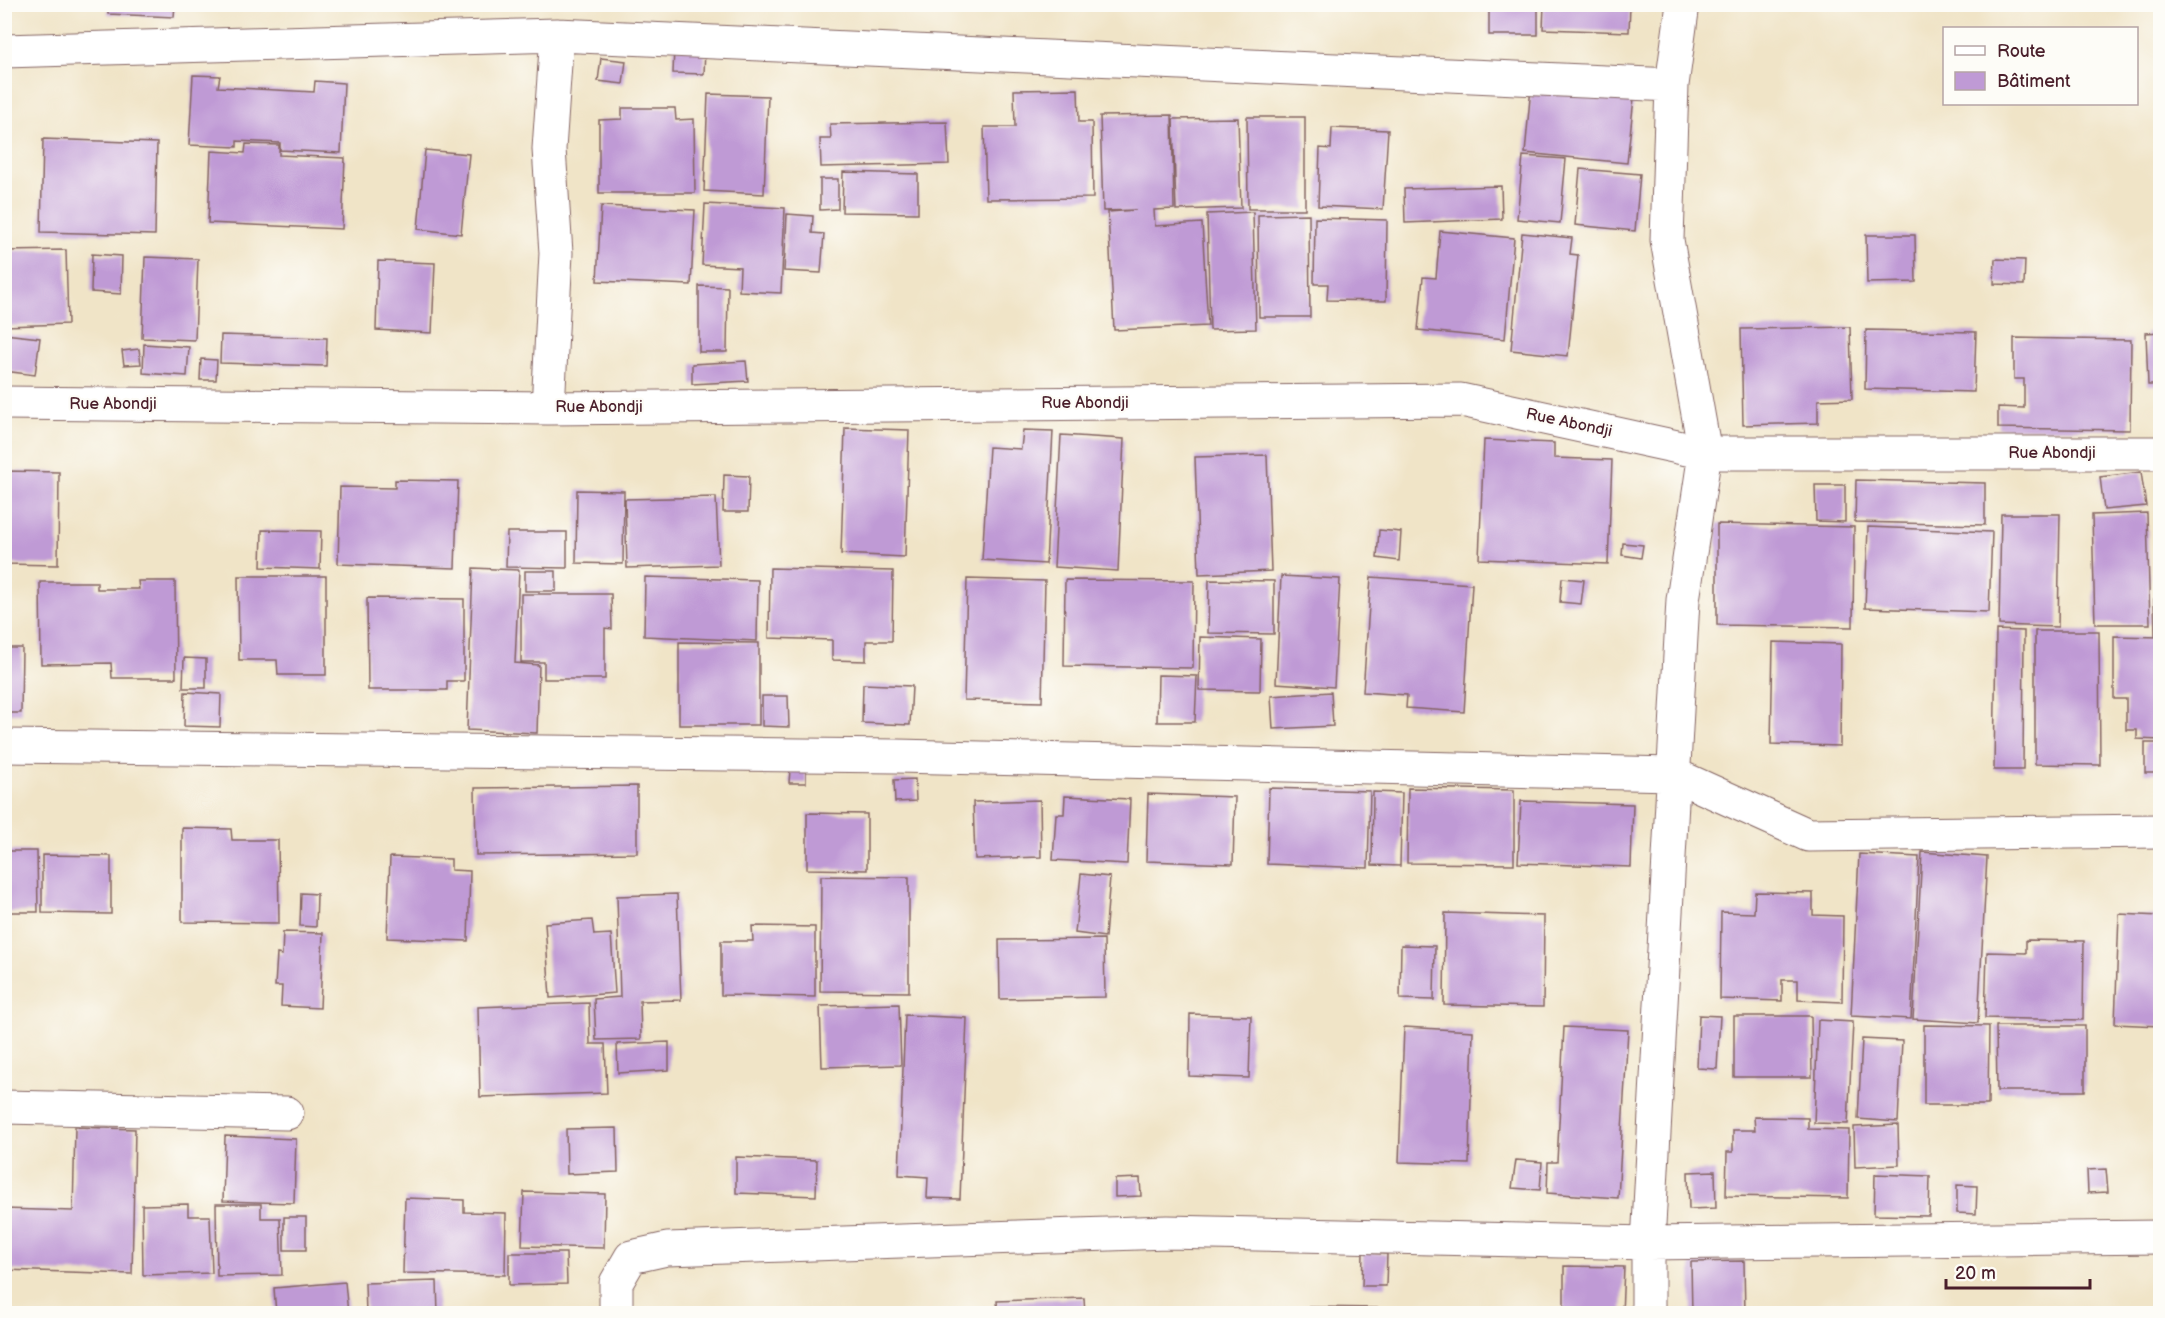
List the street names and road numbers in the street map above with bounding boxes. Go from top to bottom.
street label: Rue Abondji [1041,394,1129,413]
street label: Rue Abondji [69,395,157,414]
street label: Rue Abondji [555,398,643,417]
street label: Rue Abondji [1524,405,1614,441]
street label: Rue Abondji [2008,444,2096,463]

